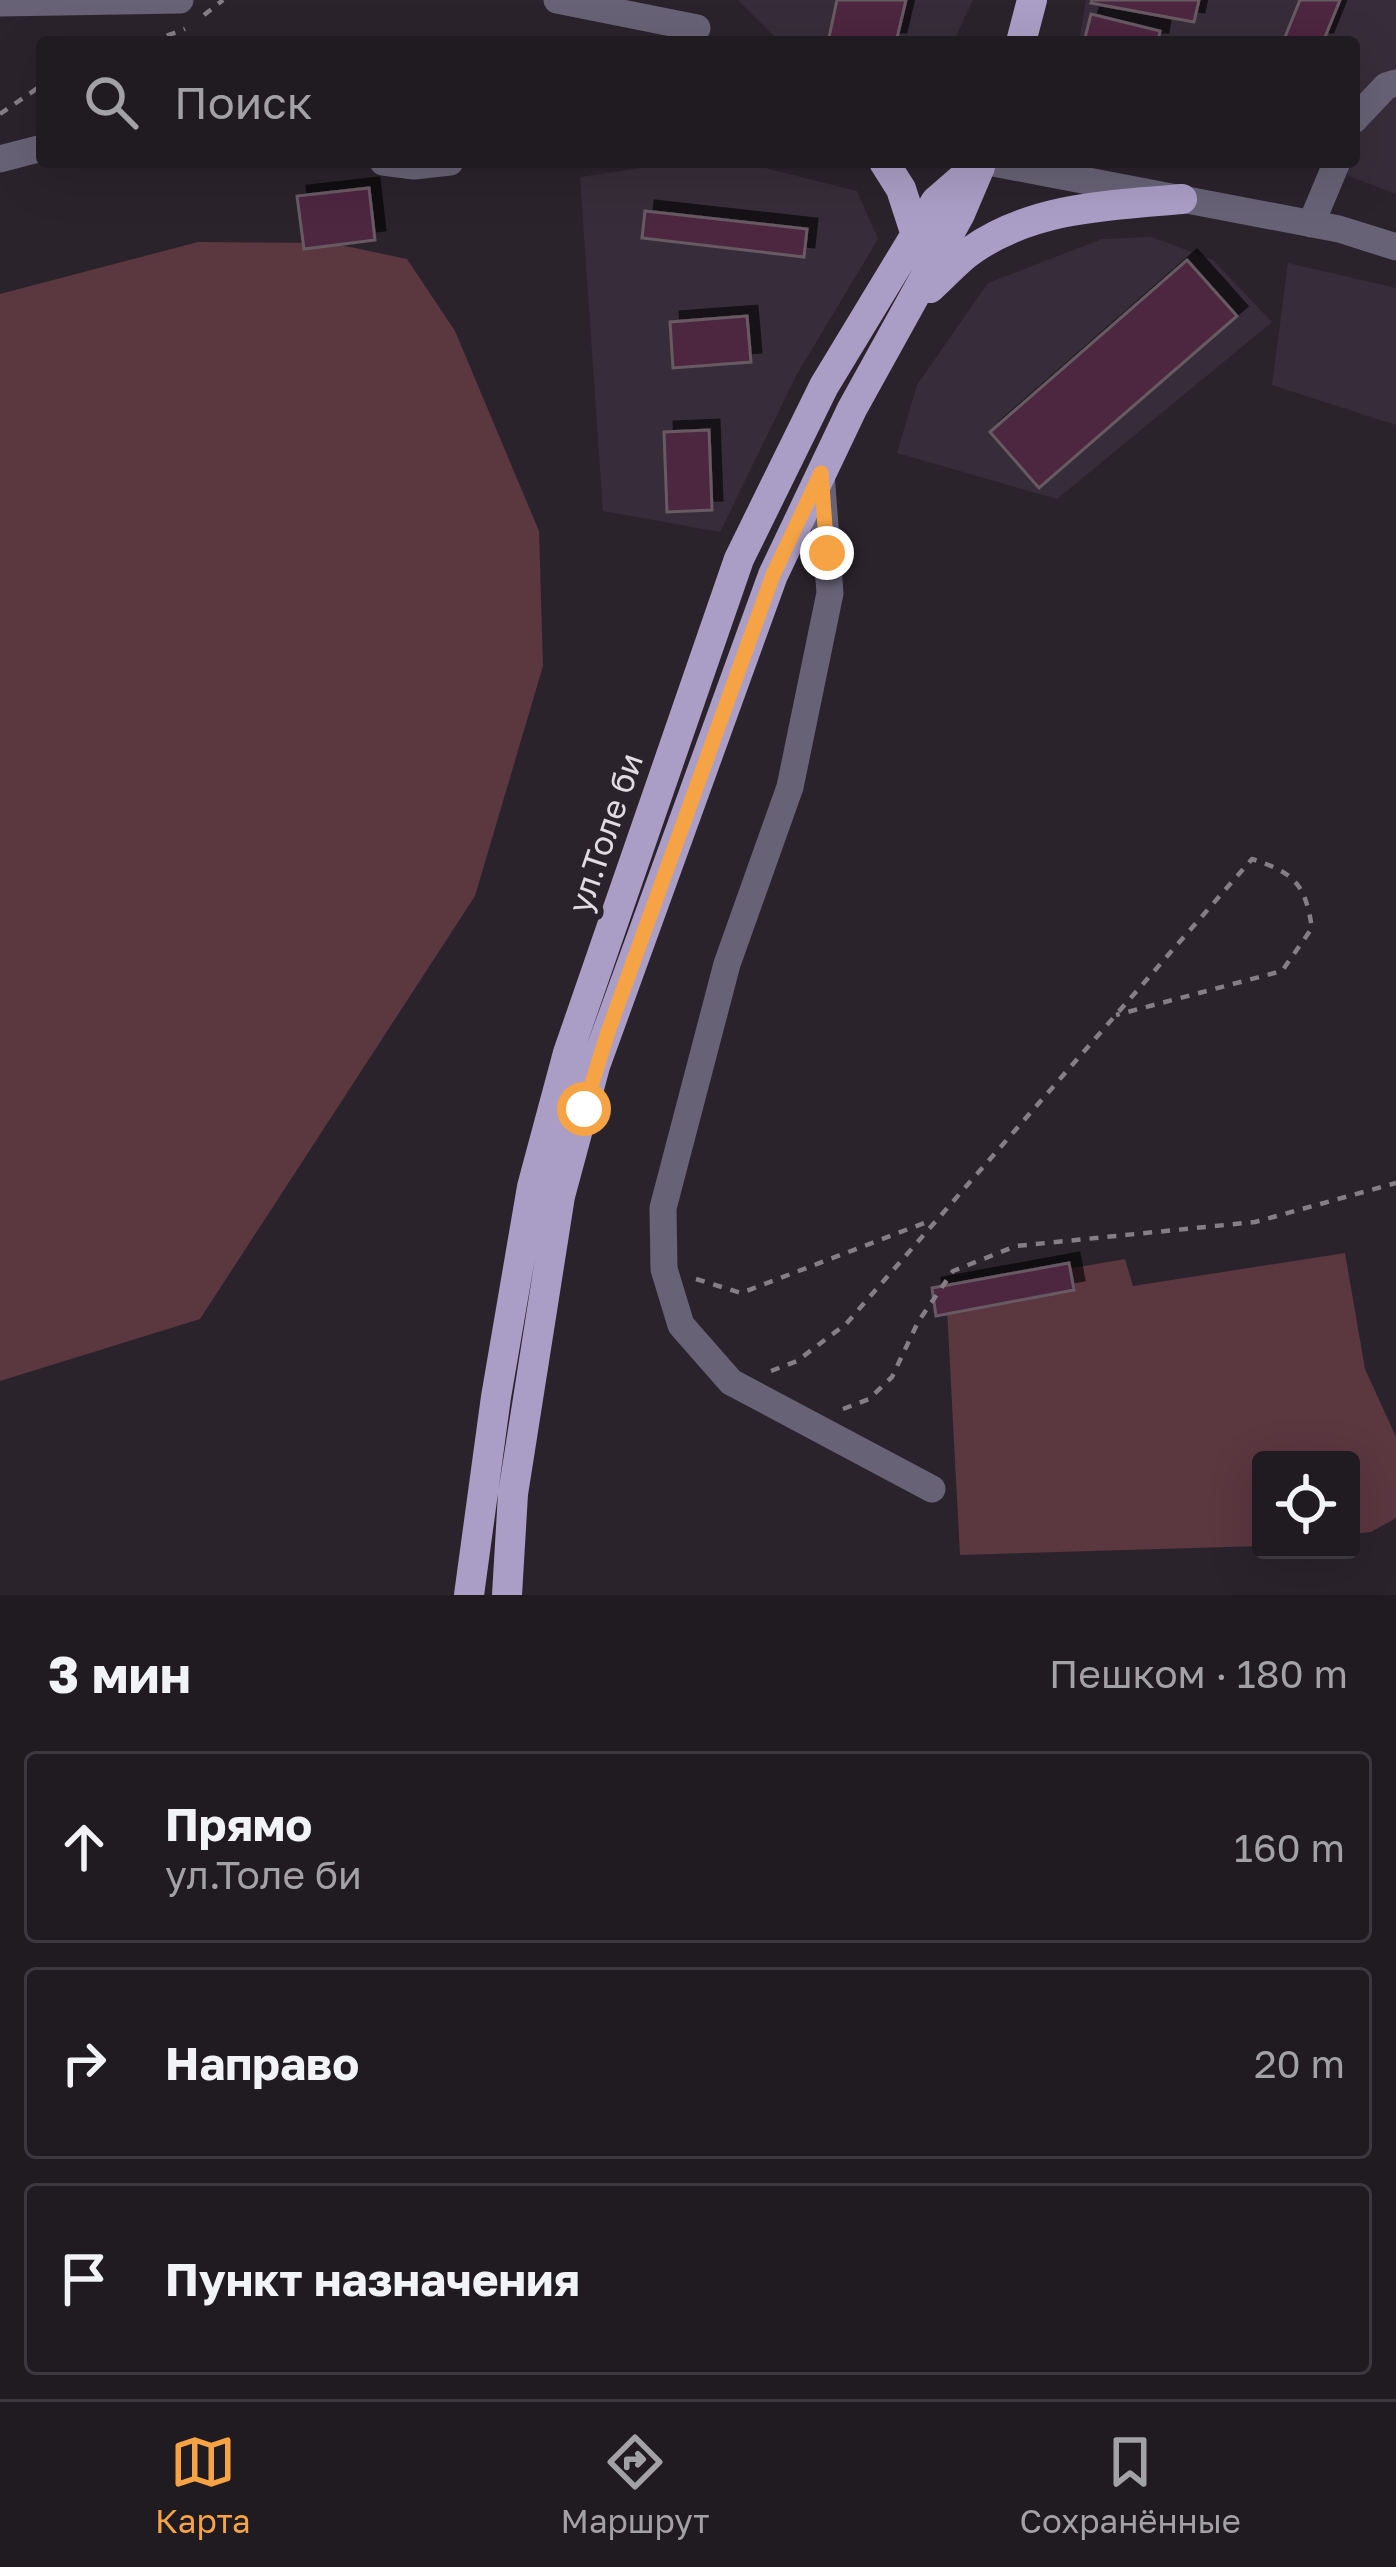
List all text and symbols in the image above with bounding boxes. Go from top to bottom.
search box [36,36,1360,168]
icon: search [78,69,144,135]
text: Поиск [174,75,313,129]
route end [800,526,854,580]
street label: ул.Толе би [559,748,650,918]
route start [557,1082,611,1136]
map controls [1252,1451,1360,1559]
button: locate [1252,1451,1360,1559]
text: 3 мин [48,1643,191,1704]
text: Пешком · 180 m [1049,1650,1348,1697]
text: Прямо [165,1797,312,1851]
icon: ahead [51,1814,117,1880]
text: 160 m [1234,1824,1345,1871]
text: ул.Толе би [165,1851,362,1898]
icon: right [51,2030,117,2096]
text: Направо [165,2036,359,2090]
text: 20 m [1254,2040,1345,2087]
icon: arrive [51,2246,117,2312]
text: Пункт назначения [165,2252,580,2306]
tab: Карта [155,2429,251,2540]
tab: Маршрут [561,2429,710,2540]
tab: Сохранённые [1020,2429,1241,2540]

